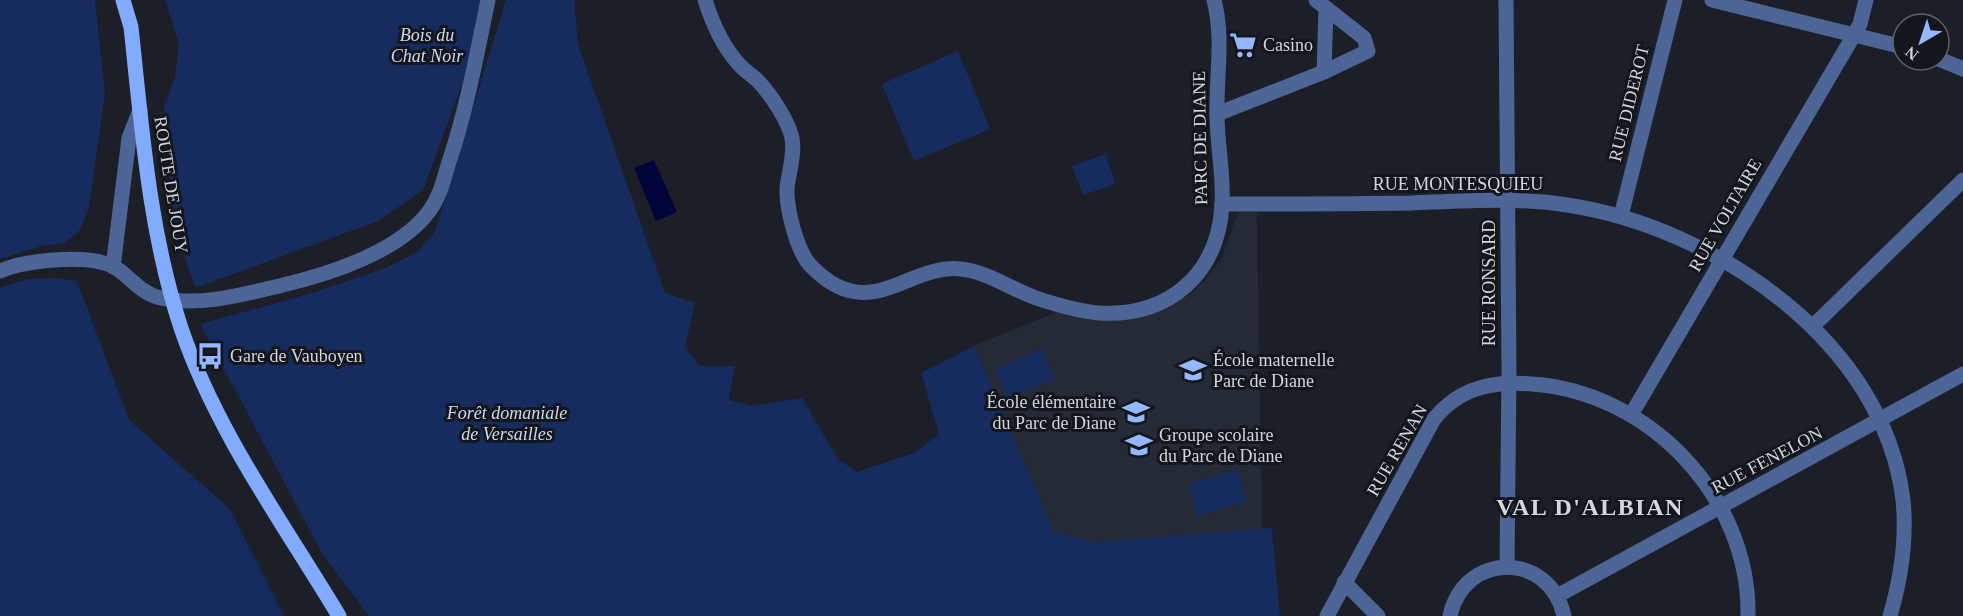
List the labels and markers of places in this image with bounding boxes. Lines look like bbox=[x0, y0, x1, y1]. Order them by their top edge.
supermarket icon: Casino bbox=[1228, 30, 1258, 60]
place label: Casino bbox=[1263, 35, 1313, 55]
bus stop icon: Gare de Vauboyen bbox=[195, 341, 225, 371]
place label: Gare de Vauboyen bbox=[230, 346, 363, 366]
place label: École maternelle Parc de Diane bbox=[1213, 349, 1334, 391]
school or university icon: École maternelle Parc de Diane bbox=[1178, 355, 1208, 385]
place label: École élémentaire du Parc de Diane bbox=[987, 391, 1116, 433]
school or university icon: École élémentaire du Parc de Diane bbox=[1121, 397, 1151, 427]
place label: Groupe scolaire du Parc de Diane bbox=[1159, 425, 1282, 466]
school or university icon: Groupe scolaire du Parc de Diane bbox=[1124, 430, 1154, 460]

